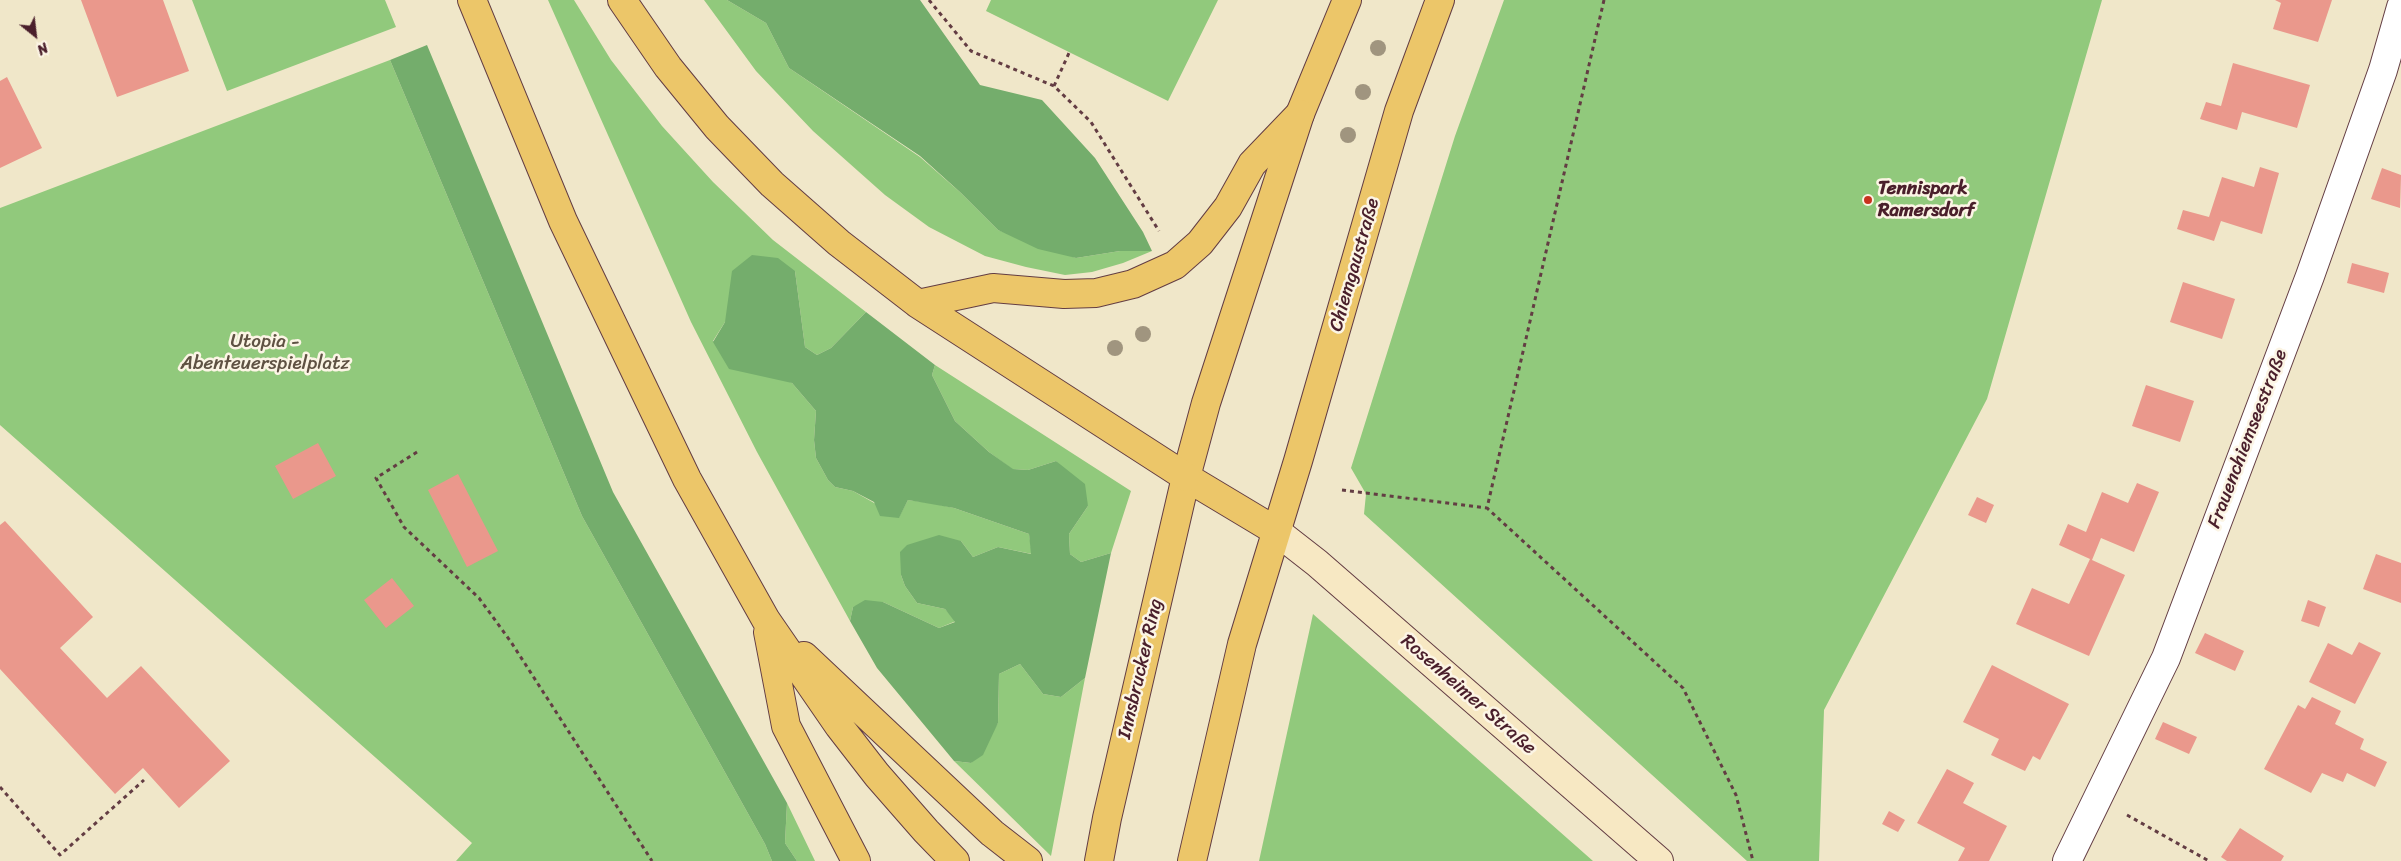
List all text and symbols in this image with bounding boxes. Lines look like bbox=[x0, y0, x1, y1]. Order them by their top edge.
north arrow bbox=[10, 10, 60, 60]
text: N bbox=[32, 35, 53, 62]
place label: Tennispark Ramersdorf bbox=[1878, 178, 1974, 222]
marker: Tennispark Ramersdorf bbox=[1862, 194, 1874, 206]
street label: Chiemgaustraße bbox=[1325, 196, 1385, 334]
park label: Utopia - Abenteuerspielplatz bbox=[181, 331, 349, 375]
street label: Frauenchiemseestraße bbox=[2203, 346, 2293, 532]
street label: Innsbrucker Ring bbox=[1114, 597, 1168, 741]
street label: Rosenheimer Straße bbox=[1396, 630, 1540, 760]

